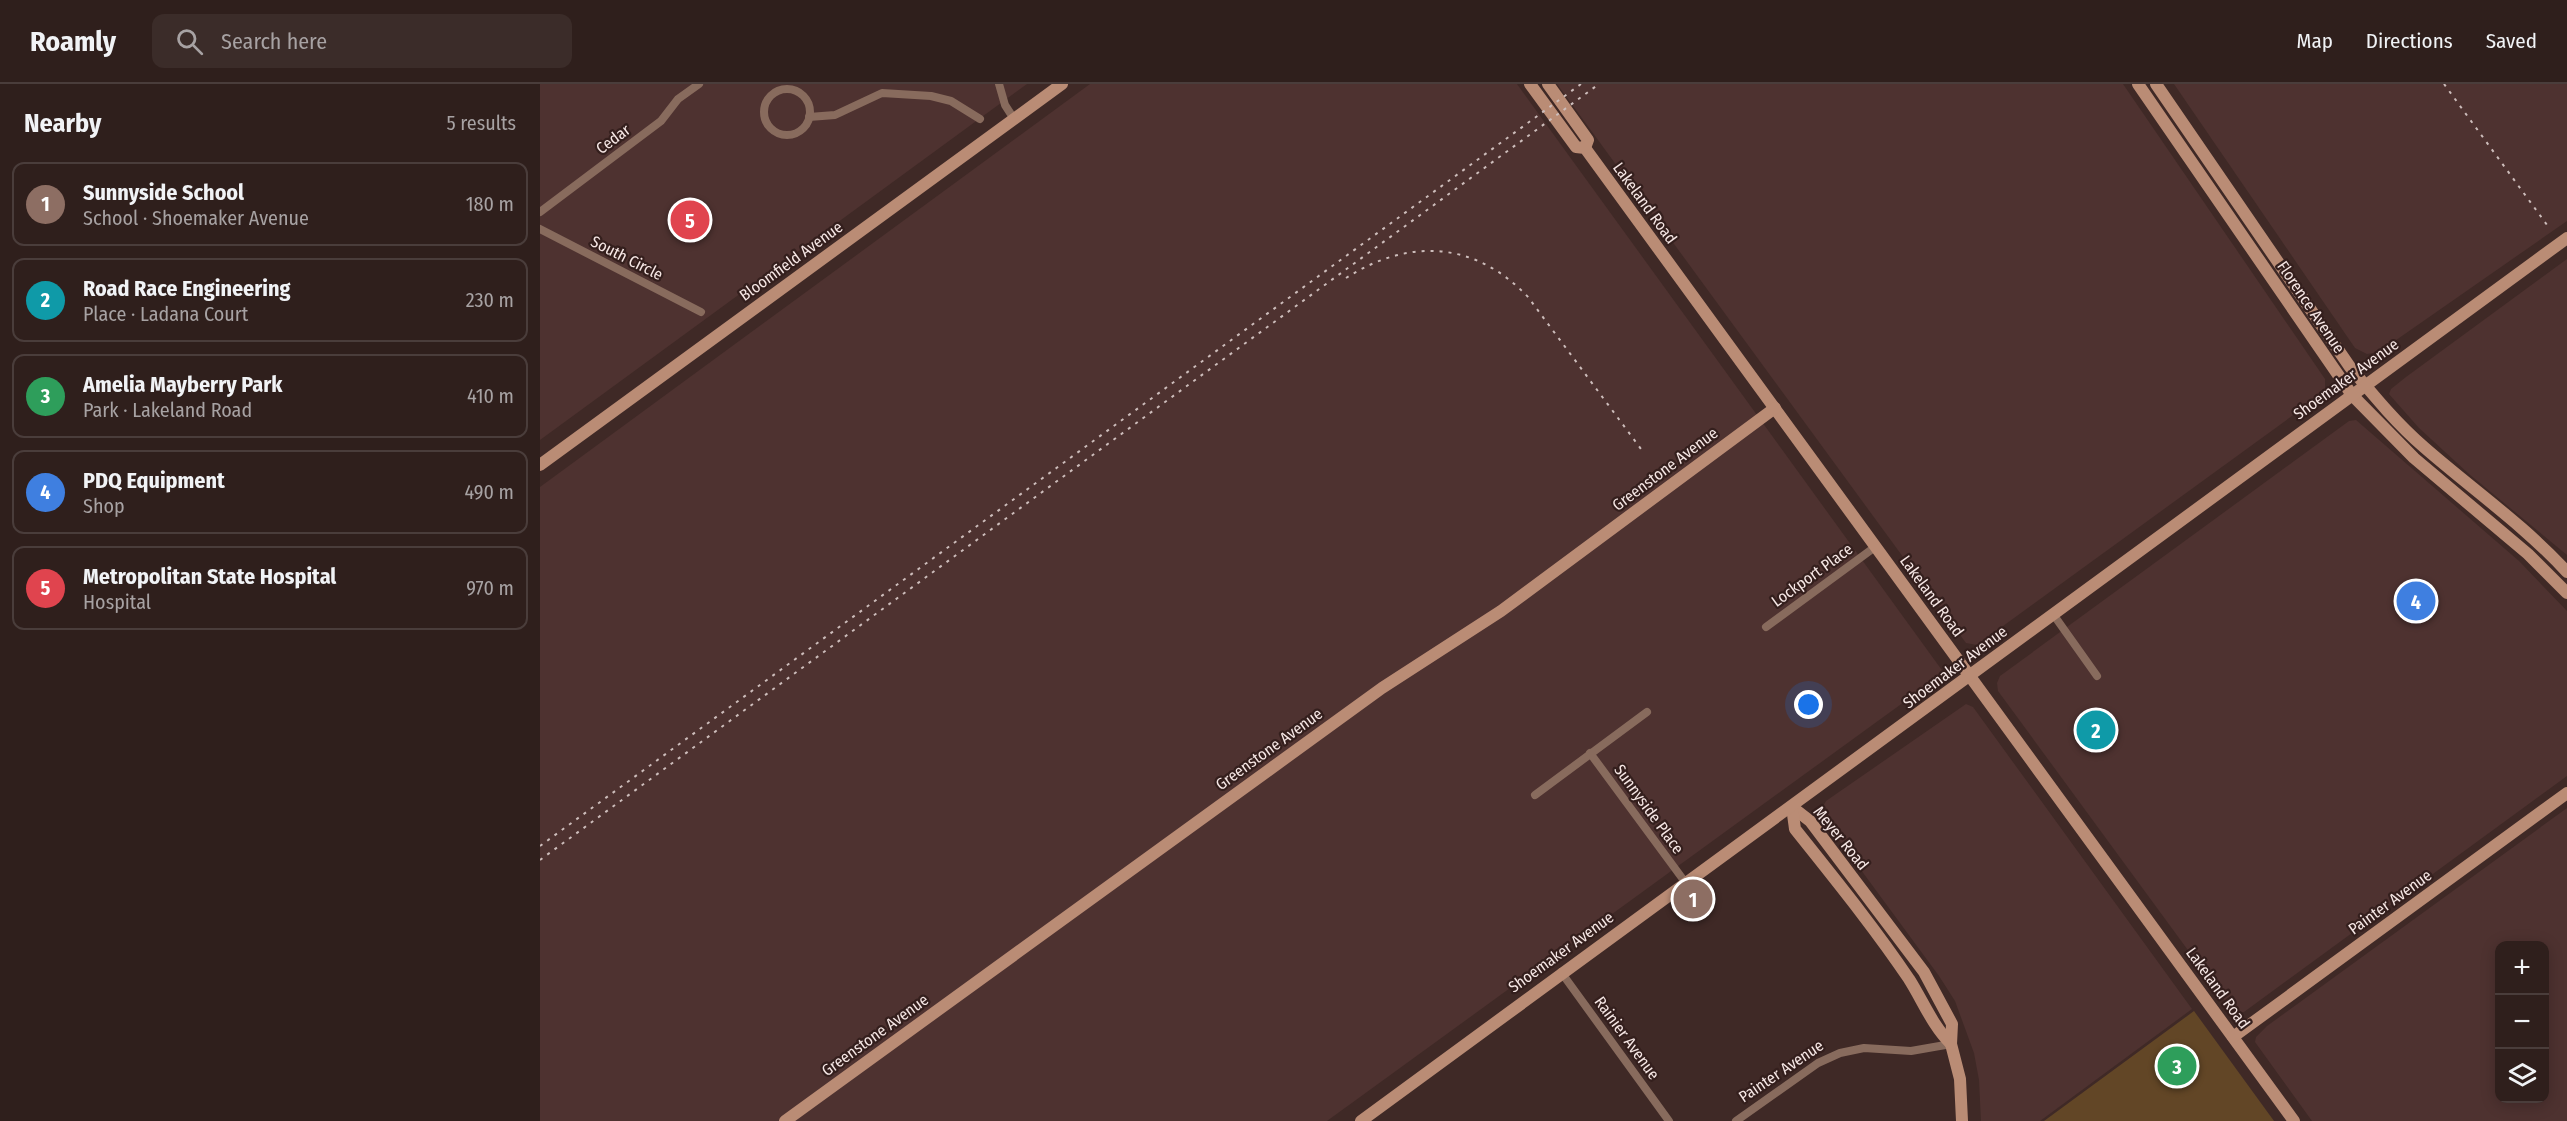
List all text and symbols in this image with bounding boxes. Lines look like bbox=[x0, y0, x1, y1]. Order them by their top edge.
search box bbox=[152, 14, 572, 68]
text: Roamly bbox=[30, 25, 116, 58]
icon: search bbox=[173, 25, 206, 58]
text: Search here bbox=[221, 28, 327, 55]
text: Map bbox=[2296, 28, 2333, 54]
text: Directions bbox=[2366, 28, 2453, 54]
text: Saved bbox=[2486, 28, 2537, 54]
text: Nearby bbox=[24, 108, 101, 139]
text: 5 results bbox=[446, 111, 516, 135]
street label: Cedar bbox=[592, 120, 634, 158]
street label: Lakeland Road bbox=[1609, 159, 1681, 247]
text: Sunnyside School bbox=[83, 179, 244, 206]
text: 1 bbox=[41, 192, 50, 216]
text: 180 m bbox=[466, 192, 514, 216]
pin: 5 bbox=[670, 198, 710, 242]
text: School · Shoemaker Avenue bbox=[83, 206, 309, 230]
street label: Bloomfield Avenue bbox=[736, 217, 846, 305]
street label: South Circle bbox=[588, 232, 666, 284]
street label: Florence Avenue bbox=[2273, 257, 2349, 357]
text: Road Race Engineering bbox=[83, 275, 290, 302]
text: 2 bbox=[41, 288, 50, 312]
text: 230 m bbox=[466, 288, 514, 312]
text: Place · Ladana Court bbox=[83, 302, 248, 326]
street label: Shoemaker Avenue bbox=[2290, 334, 2402, 424]
text: Amelia Mayberry Park bbox=[83, 371, 282, 398]
text: 3 bbox=[41, 384, 50, 408]
text: 410 m bbox=[467, 384, 514, 408]
text: Park · Lakeland Road bbox=[83, 398, 252, 422]
street label: Greenstone Avenue bbox=[1609, 423, 1721, 515]
text: PDQ Equipment bbox=[83, 467, 225, 494]
text: 4 bbox=[40, 480, 51, 504]
text: 490 m bbox=[464, 480, 514, 504]
text: Shop bbox=[83, 494, 125, 518]
street label: Lockport Place bbox=[1768, 539, 1856, 611]
street label: Lakeland Road bbox=[1896, 552, 1968, 640]
text: Metropolitan State Hospital bbox=[83, 563, 336, 590]
text: 5 bbox=[41, 576, 50, 600]
text: 970 m bbox=[466, 576, 514, 600]
pin: 4 bbox=[2396, 578, 2436, 624]
text: Hospital bbox=[83, 590, 151, 614]
street label: Shoemaker Avenue bbox=[1899, 622, 2011, 712]
your location bbox=[1794, 690, 1823, 719]
street label: Greenstone Avenue bbox=[1212, 704, 1326, 794]
pin: 2 bbox=[2076, 708, 2116, 752]
street label: Sunnyside Place bbox=[1610, 761, 1688, 857]
street label: Meyer Road bbox=[1809, 802, 1873, 874]
street label: Painter Avenue bbox=[2345, 865, 2435, 939]
pin: 1 bbox=[1674, 876, 1712, 922]
street label: Shoemaker Avenue bbox=[1505, 907, 1617, 997]
map controls bbox=[2495, 941, 2549, 1103]
button: + bbox=[2495, 941, 2549, 995]
street label: Lakeland Road bbox=[2182, 944, 2254, 1032]
street label: Greenstone Avenue bbox=[818, 990, 932, 1080]
street label: Rainier Avenue bbox=[1590, 993, 1664, 1083]
button: − bbox=[2495, 995, 2549, 1049]
street label: Painter Avenue bbox=[1735, 1036, 1827, 1106]
pin: 3 bbox=[2158, 1044, 2196, 1088]
button: layers bbox=[2495, 1049, 2549, 1103]

